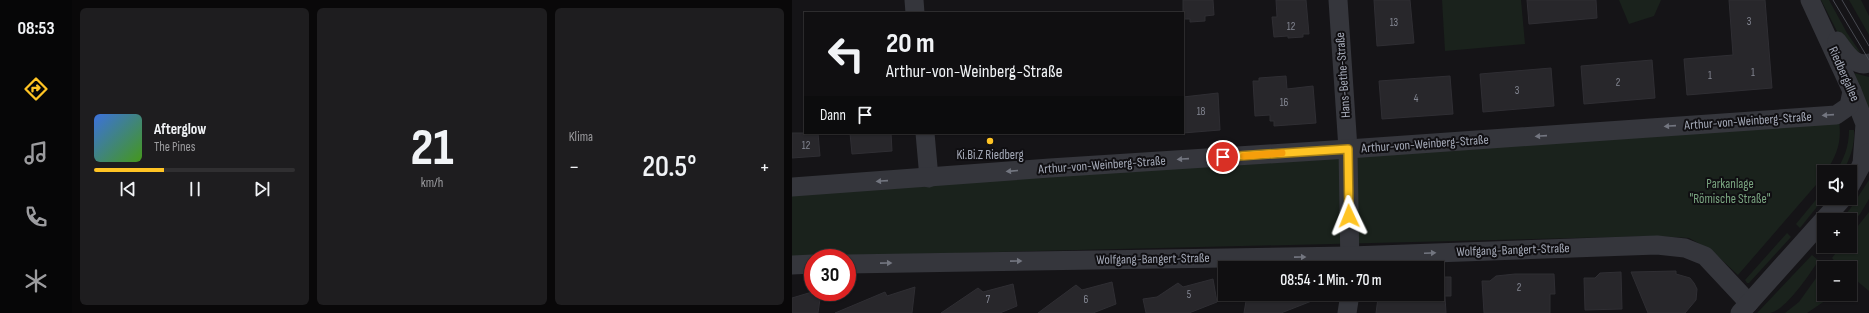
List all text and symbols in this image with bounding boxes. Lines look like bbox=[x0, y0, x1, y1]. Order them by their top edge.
house number: 3 bbox=[1747, 15, 1752, 28]
house number: 13 bbox=[1390, 16, 1399, 29]
text: 08:53 bbox=[17, 18, 55, 39]
house number: 12 bbox=[1287, 20, 1296, 33]
text: 20 m bbox=[886, 27, 935, 60]
icon: left bbox=[820, 28, 872, 80]
street label: Hans-Bethe-Straße bbox=[1332, 32, 1354, 118]
street label: Riedbergallee bbox=[1825, 44, 1863, 104]
text: Arthur-von-Weinberg-Straße bbox=[886, 61, 1063, 82]
house number: 1 bbox=[1751, 66, 1755, 79]
house number: 1 bbox=[1708, 69, 1712, 82]
icon: directions bbox=[22, 75, 50, 103]
house number: 2 bbox=[1616, 76, 1621, 89]
house number: 3 bbox=[1515, 84, 1520, 97]
house number: 4 bbox=[1414, 92, 1419, 105]
house number: 16 bbox=[1280, 96, 1289, 109]
icon: arrive bbox=[854, 104, 876, 126]
house number: 18 bbox=[1197, 105, 1206, 118]
text: Dann bbox=[820, 106, 846, 125]
street label: Arthur-von-Weinberg-Straße bbox=[1683, 109, 1812, 134]
one-way arrow bbox=[1822, 112, 1834, 119]
text: 21 bbox=[410, 117, 454, 180]
text: Afterglow bbox=[154, 120, 206, 139]
one-way arrow bbox=[1664, 123, 1676, 130]
text: Klima bbox=[569, 129, 593, 145]
street label: Arthur-von-Weinberg-Straße bbox=[1360, 132, 1489, 157]
one-way arrow bbox=[1535, 132, 1547, 139]
marker: Ki.Bi.Z Riedberg bbox=[985, 136, 995, 146]
icon: music bbox=[22, 139, 50, 167]
text: The Pines bbox=[154, 139, 195, 155]
house number: 12 bbox=[802, 139, 811, 152]
pin bbox=[1206, 140, 1240, 174]
icon: arrive bbox=[1212, 146, 1234, 168]
place label: Ki.Bi.Z Riedberg bbox=[956, 147, 1024, 163]
text: 20.5° bbox=[642, 149, 696, 185]
street label: Arthur-von-Weinberg-Straße bbox=[1037, 153, 1166, 178]
text: − bbox=[569, 154, 579, 181]
text: + bbox=[759, 154, 770, 181]
one-way arrow bbox=[1177, 156, 1189, 163]
map controls bbox=[1817, 165, 1857, 301]
button: sound bbox=[1817, 165, 1857, 205]
one-way arrow bbox=[1006, 168, 1018, 174]
text: km/h bbox=[421, 175, 443, 191]
park label: Parkanlage "Römische Straße" bbox=[1689, 176, 1771, 207]
icon: previous bbox=[117, 178, 139, 200]
icon: pause bbox=[184, 178, 206, 200]
icon: next bbox=[251, 178, 273, 200]
one-way arrow bbox=[876, 178, 888, 185]
position arrow bbox=[1328, 195, 1370, 237]
icon: phone bbox=[22, 203, 50, 231]
button: + bbox=[1817, 213, 1857, 253]
street label: Wolfgang-Bangert-Straße bbox=[1456, 240, 1570, 260]
speed limit sign: 30 bbox=[804, 249, 856, 301]
street label: Wolfgang-Bangert-Straße bbox=[1096, 250, 1210, 268]
one-way arrow bbox=[1424, 250, 1436, 257]
one-way arrow bbox=[1294, 254, 1307, 260]
one-way arrow bbox=[1010, 257, 1022, 264]
one-way arrow bbox=[880, 259, 892, 266]
button: − bbox=[1817, 261, 1857, 301]
icon: climate bbox=[22, 267, 50, 295]
text: 08:54 · 1 Min. · 70 m bbox=[1280, 271, 1382, 290]
house number: 2 bbox=[1517, 281, 1522, 294]
house number: 5 bbox=[1187, 288, 1191, 301]
house number: 7 bbox=[986, 293, 991, 306]
house number: 6 bbox=[1084, 293, 1089, 306]

